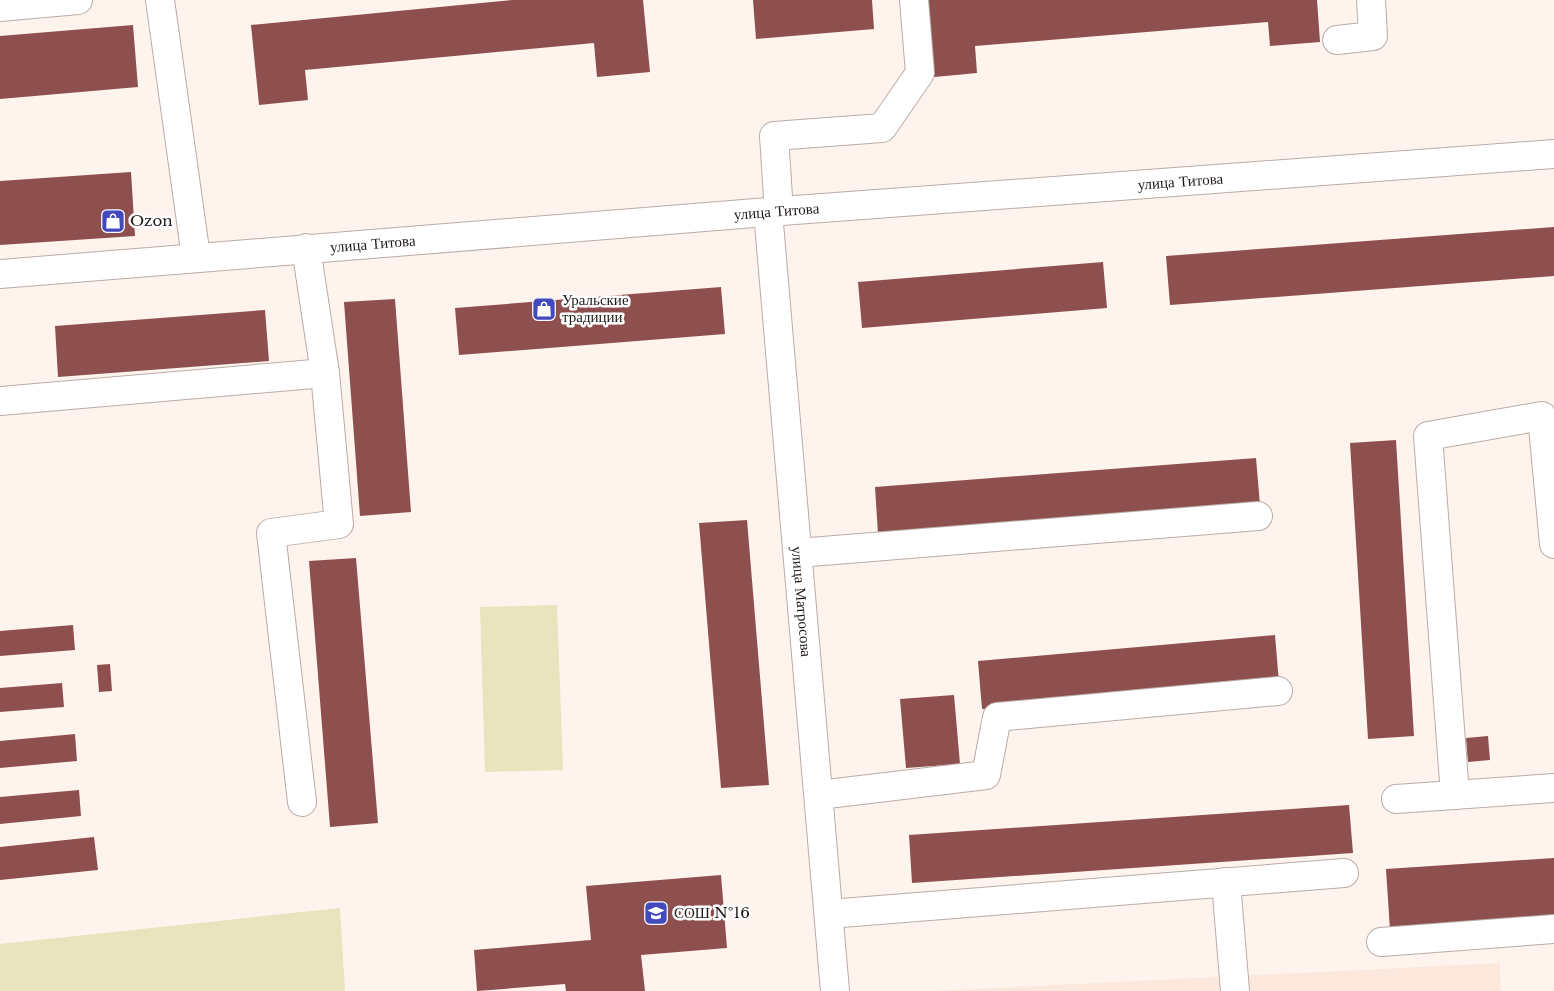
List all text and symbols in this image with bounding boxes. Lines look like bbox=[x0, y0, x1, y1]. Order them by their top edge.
street label: улица Титова bbox=[1137, 168, 1224, 194]
street label: улица Титова bbox=[733, 198, 820, 224]
shop icon: Ozon bbox=[100, 208, 126, 234]
place label: Ozon bbox=[130, 211, 173, 230]
street label: улица Титова bbox=[329, 230, 417, 256]
place label: Уральские традиции bbox=[562, 290, 629, 326]
shop icon: Уральские традиции bbox=[531, 296, 557, 322]
street label: улица Матросова bbox=[788, 545, 816, 658]
school or university icon: СОШ №16 bbox=[643, 900, 669, 926]
place label: СОШ №16 bbox=[674, 903, 750, 922]

